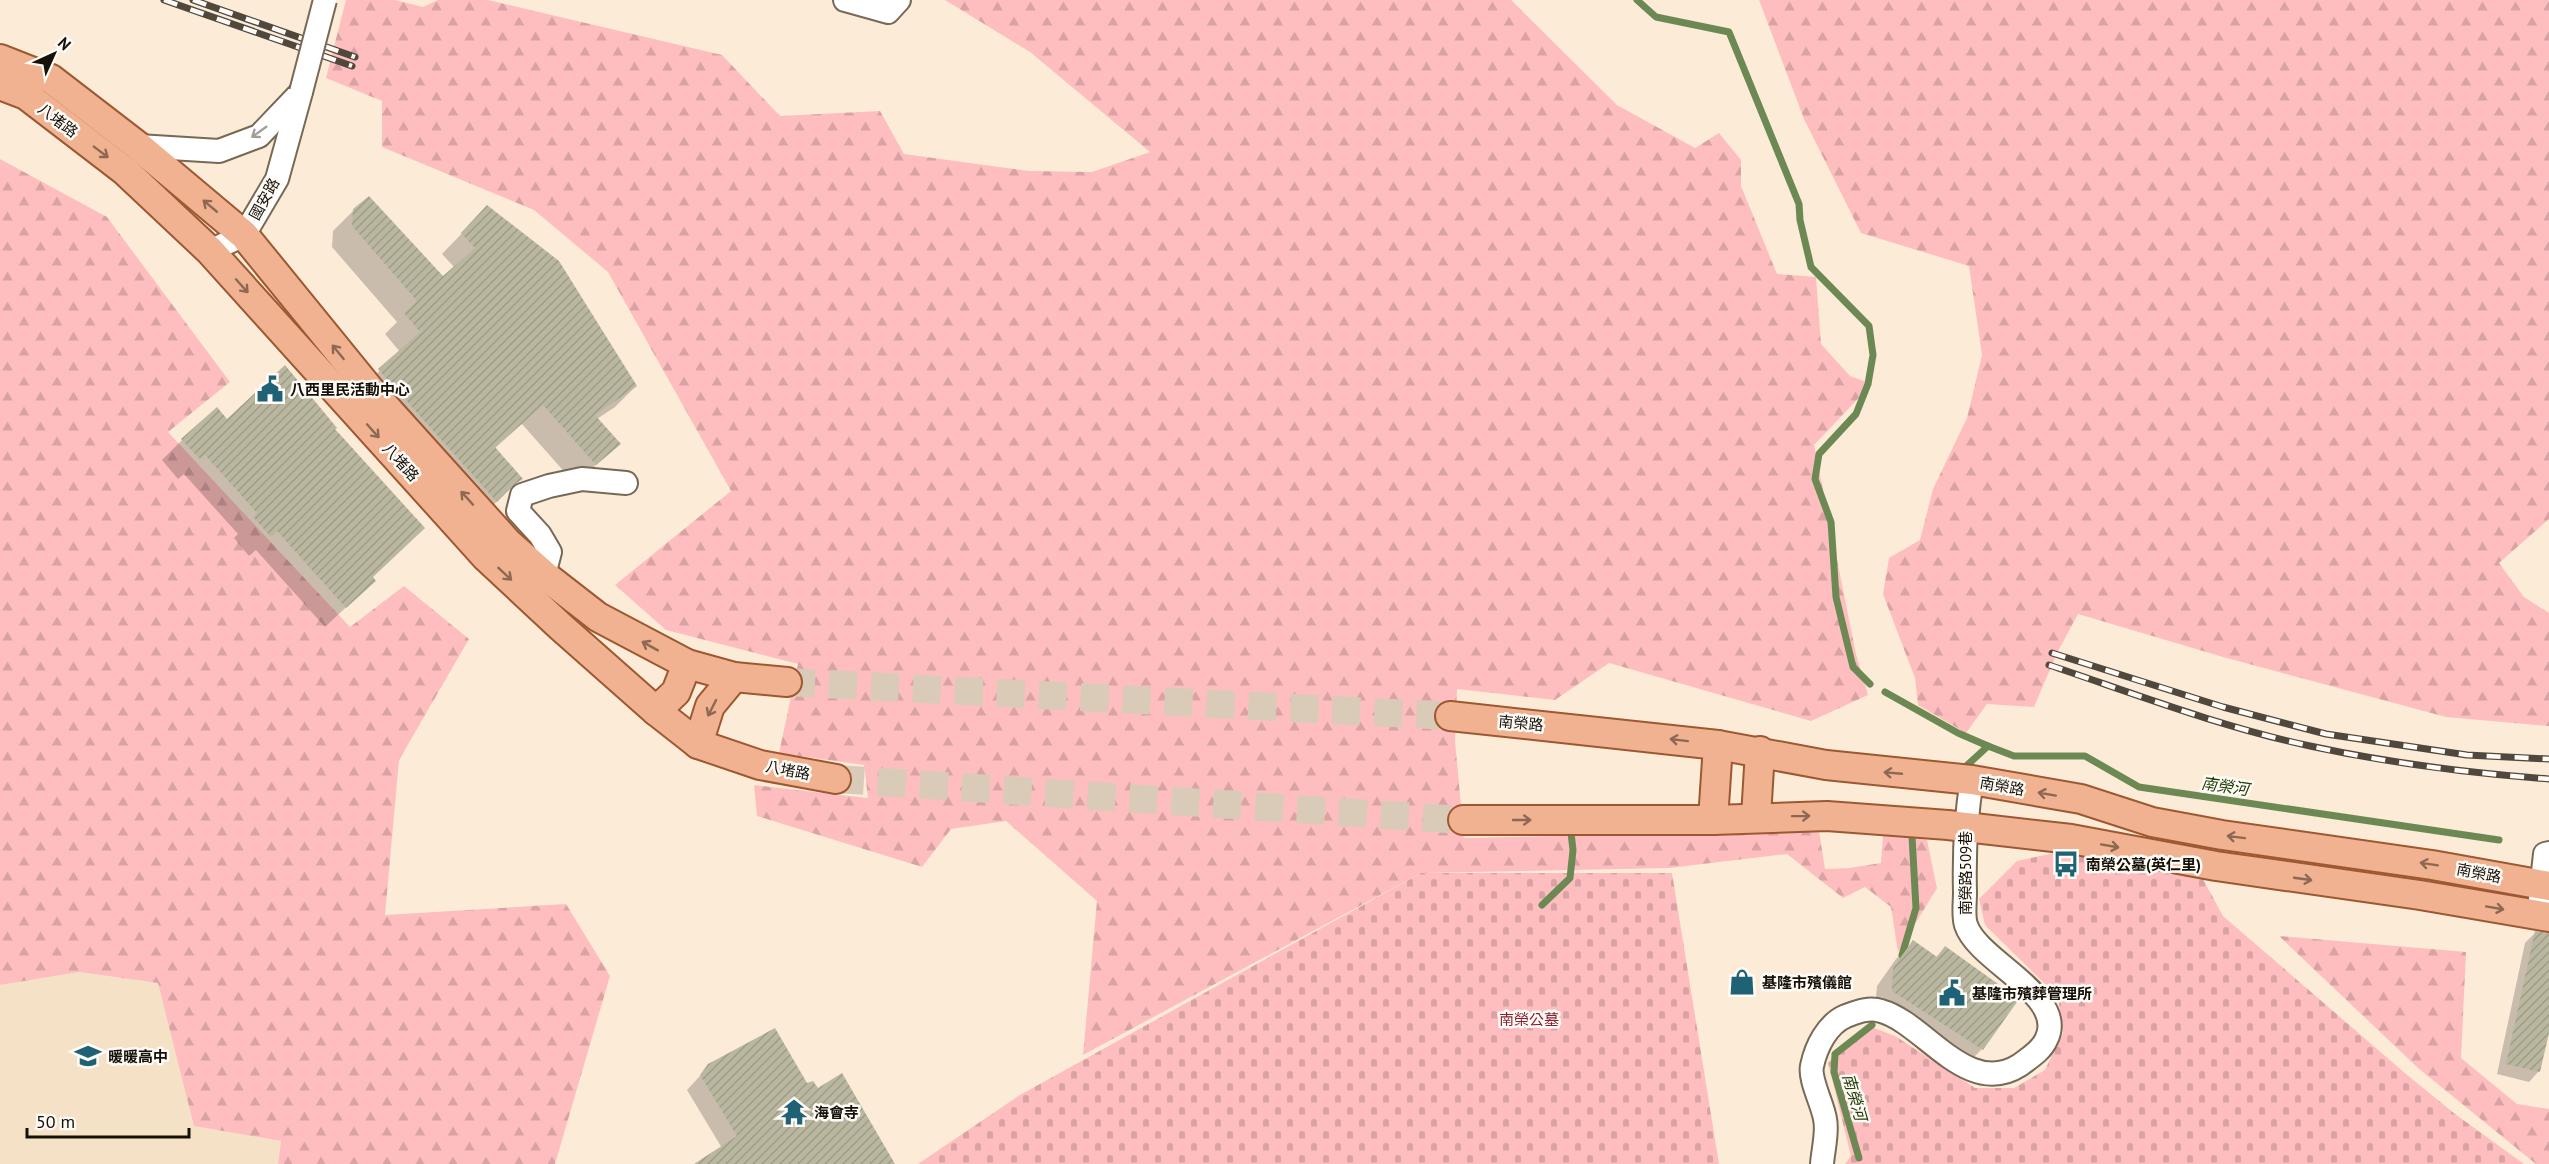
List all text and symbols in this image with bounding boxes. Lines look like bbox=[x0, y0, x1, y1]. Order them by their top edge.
north arrow bbox=[24, 24, 84, 84]
text: N bbox=[54, 33, 75, 54]
street label: 八堵路 bbox=[34, 99, 82, 141]
one-way arrow bbox=[252, 126, 268, 138]
one-way arrow bbox=[92, 146, 108, 158]
street label: 國安路 bbox=[245, 175, 283, 223]
one-way arrow bbox=[202, 200, 218, 213]
one-way arrow bbox=[235, 278, 249, 293]
one-way arrow bbox=[331, 345, 345, 360]
public building icon: 八西里民活動中心 bbox=[255, 374, 285, 404]
place label: 八西里民活動中心 bbox=[290, 380, 410, 399]
one-way arrow bbox=[366, 423, 379, 439]
street label: 八堵路 bbox=[379, 439, 423, 485]
one-way arrow bbox=[460, 491, 474, 506]
one-way arrow bbox=[497, 567, 512, 581]
one-way arrow bbox=[642, 640, 660, 651]
one-way arrow bbox=[705, 699, 717, 717]
street label: 南榮路 bbox=[1498, 712, 1544, 734]
one-way arrow bbox=[1670, 734, 1690, 745]
street label: 八堵路 bbox=[764, 756, 812, 784]
one-way arrow bbox=[1883, 767, 1903, 778]
street label: 南榮路 bbox=[1978, 773, 2026, 799]
water label: 南榮河 bbox=[2200, 773, 2253, 800]
one-way arrow bbox=[2037, 788, 2057, 799]
one-way arrow bbox=[1790, 810, 1810, 822]
one-way arrow bbox=[1511, 814, 1531, 826]
street label: 南榮路509巷 bbox=[1956, 831, 1975, 915]
one-way arrow bbox=[2227, 831, 2247, 842]
one-way arrow bbox=[2100, 841, 2120, 852]
bus stop icon: 南榮公墓(英仁里) bbox=[2051, 849, 2081, 879]
place label: 南榮公墓(英仁里) bbox=[2086, 855, 2201, 874]
one-way arrow bbox=[2420, 859, 2440, 870]
street label: 南榮路 bbox=[2455, 859, 2503, 887]
one-way arrow bbox=[2292, 873, 2312, 884]
one-way arrow bbox=[2485, 903, 2505, 914]
shop icon: 基隆市殯儀館 bbox=[1727, 967, 1757, 997]
place label: 基隆市殯儀館 bbox=[1762, 973, 1852, 992]
public building icon: 基隆市殯葬管理所 bbox=[1937, 978, 1967, 1008]
place label: 基隆市殯葬管理所 bbox=[1972, 984, 2092, 1003]
park label: 南榮公墓 bbox=[1499, 1010, 1559, 1029]
school or university icon: 暖暖高中 bbox=[73, 1041, 103, 1071]
place label: 暖暖高中 bbox=[108, 1047, 168, 1066]
water label: 南榮河 bbox=[1839, 1071, 1872, 1126]
temple icon: 海會寺 bbox=[779, 1097, 809, 1127]
scale bar bbox=[27, 1101, 189, 1139]
place label: 海會寺 bbox=[814, 1103, 859, 1122]
text: 50 m bbox=[36, 1110, 75, 1133]

